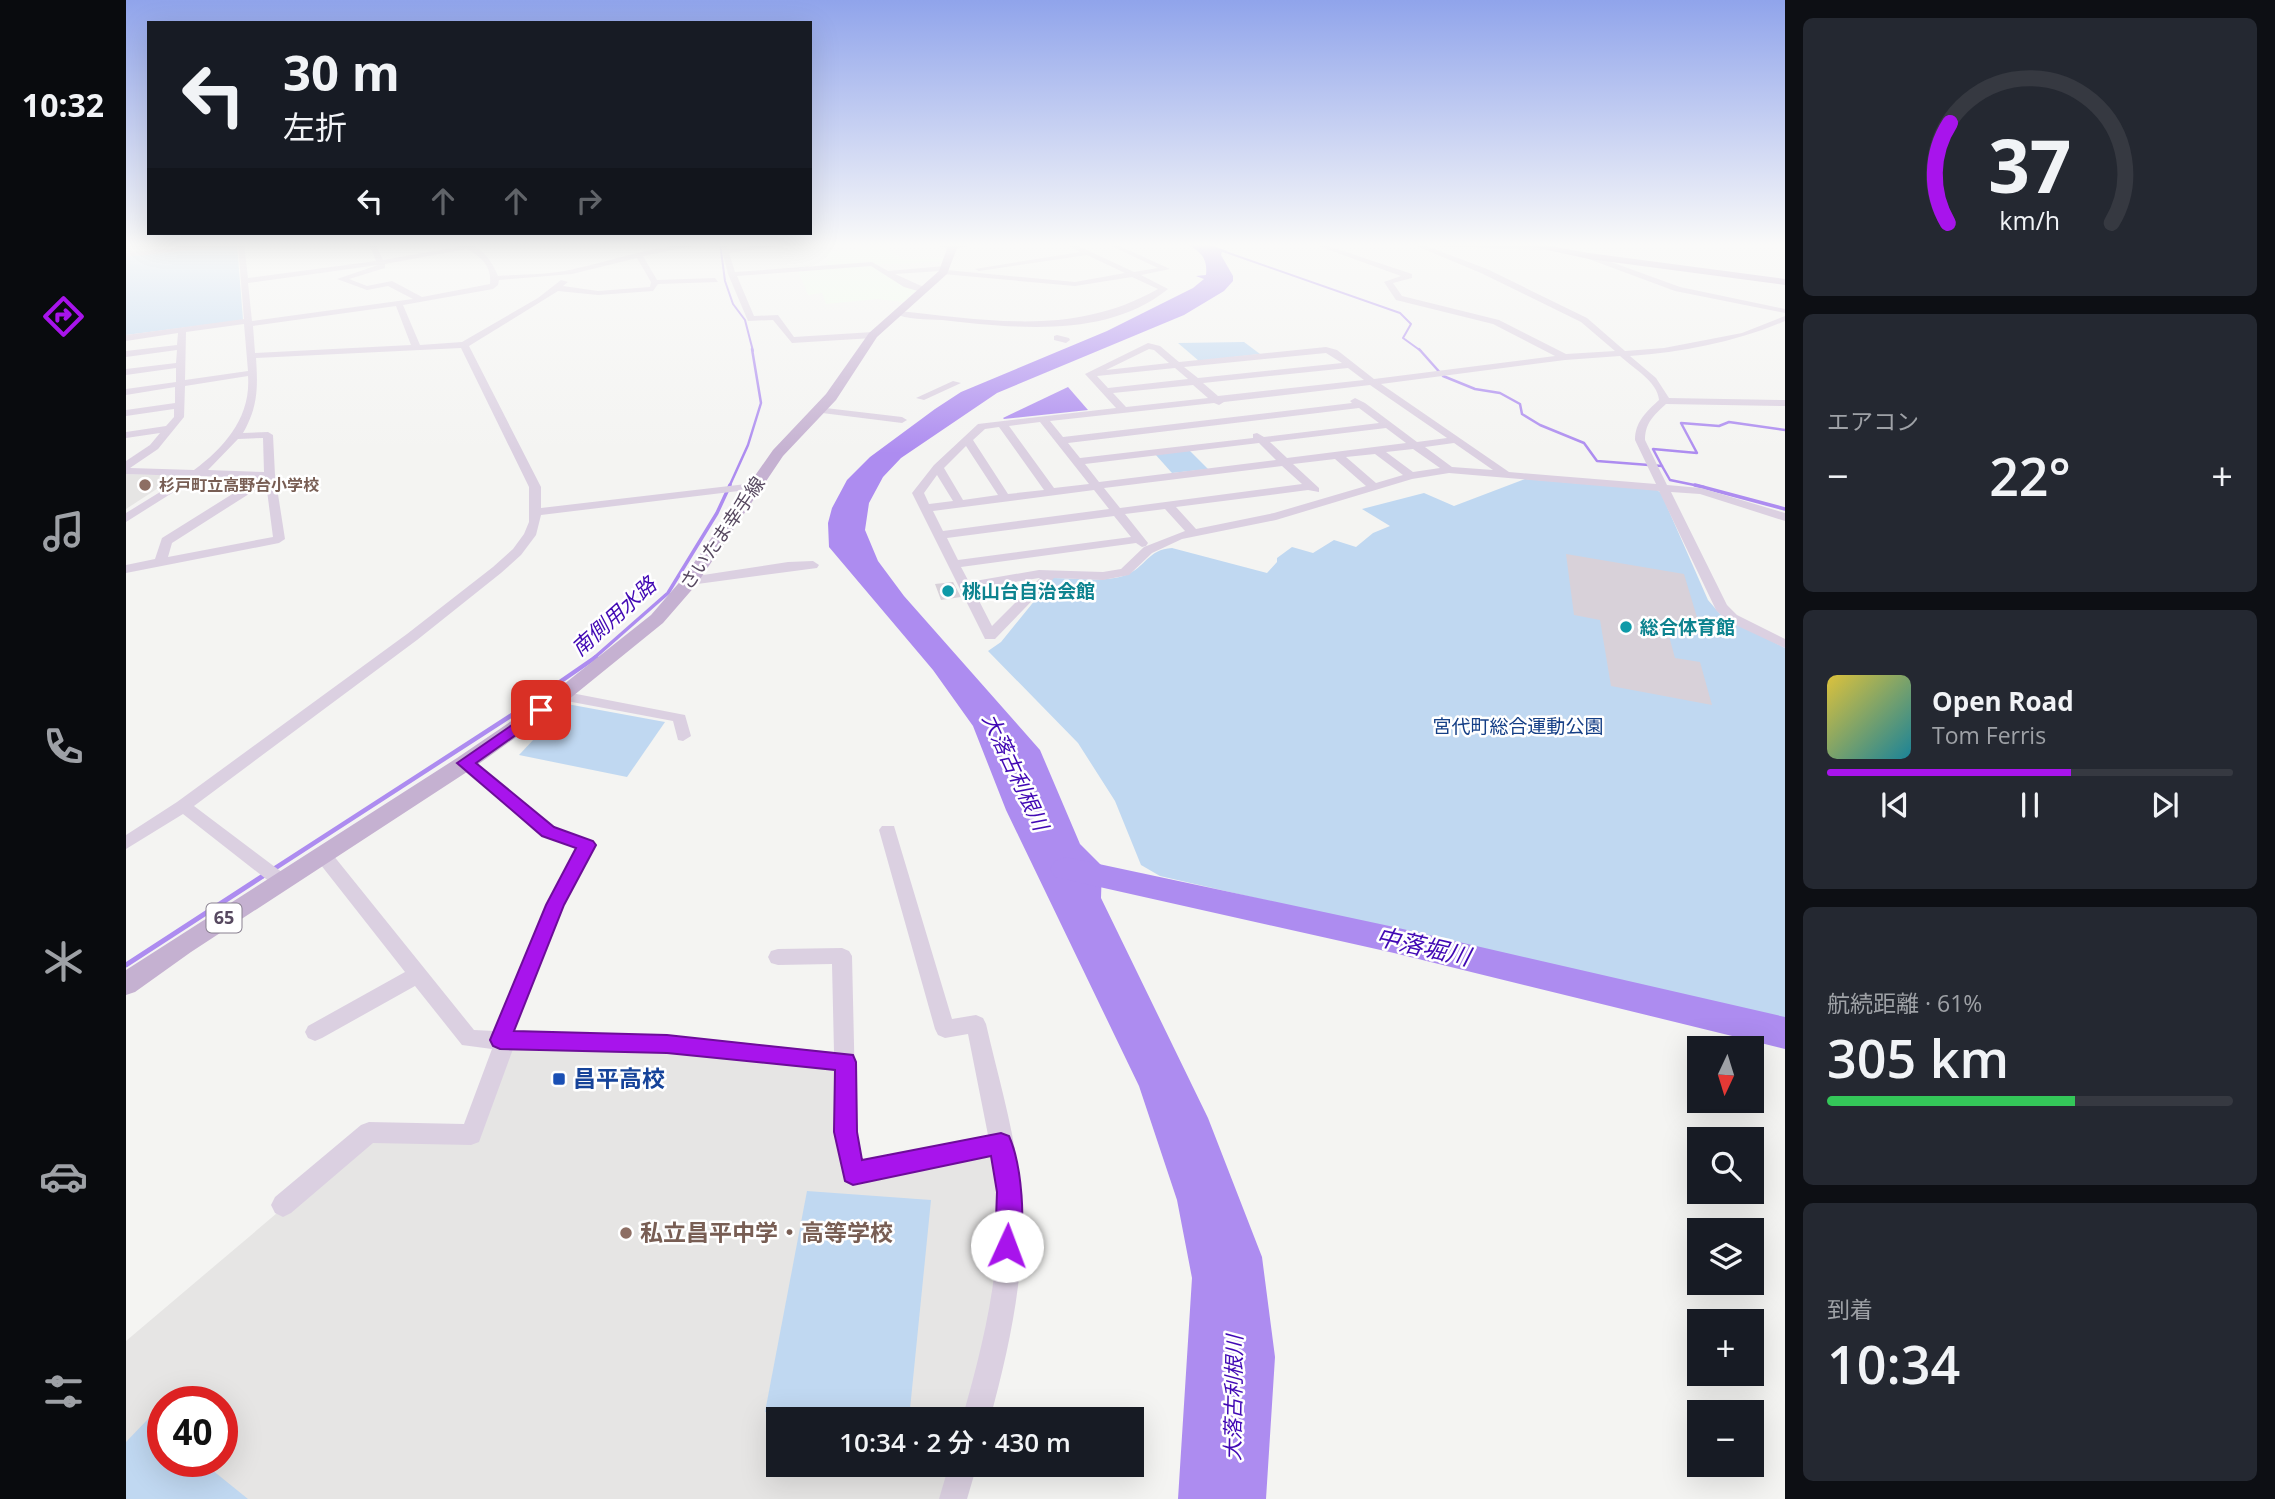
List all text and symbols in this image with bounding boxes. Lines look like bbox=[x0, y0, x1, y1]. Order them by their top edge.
text: 30 m bbox=[283, 39, 400, 105]
icon: left bbox=[168, 49, 259, 140]
text: 10:32 bbox=[22, 83, 104, 126]
text: 左折 bbox=[283, 105, 347, 148]
text: 37 bbox=[1988, 115, 2072, 214]
icon: left bbox=[351, 182, 389, 220]
icon: ahead bbox=[424, 182, 462, 220]
icon: ahead bbox=[497, 182, 535, 220]
icon: right bbox=[570, 182, 608, 220]
text: km/h bbox=[2000, 203, 2060, 237]
icon: directions bbox=[39, 292, 88, 341]
text: エアコン bbox=[1827, 405, 1919, 437]
text: 22° bbox=[1989, 440, 2071, 511]
text: − bbox=[1827, 449, 1849, 501]
text: + bbox=[2211, 449, 2233, 501]
street label: さいたま幸手線 bbox=[673, 471, 771, 595]
place label: 杉戸町立高野台小学校 bbox=[159, 474, 319, 496]
marker: 杉戸町立高野台小学校 bbox=[137, 477, 153, 493]
icon: music bbox=[39, 507, 88, 556]
water label: 南側用水路 bbox=[565, 569, 663, 662]
place label: 桃山台自治会館 bbox=[962, 578, 1095, 604]
marker: 桃山台自治会館 bbox=[940, 583, 956, 599]
place label: 総合体育館 bbox=[1640, 614, 1735, 640]
marker: 総合体育館 bbox=[1618, 619, 1634, 635]
pin bbox=[511, 680, 571, 740]
text: Open Road bbox=[1932, 683, 2074, 719]
icon: arrive bbox=[522, 691, 560, 729]
water label: 大落古利根川 bbox=[977, 709, 1056, 836]
park label: 宮代町総合運動公園 bbox=[1432, 713, 1604, 739]
text: Tom Ferris bbox=[1932, 719, 2046, 751]
icon: phone bbox=[39, 722, 88, 771]
icon: previous bbox=[1876, 786, 1914, 824]
icon: pause bbox=[2011, 786, 2049, 824]
icon: next bbox=[2146, 786, 2184, 824]
road number: 65 bbox=[206, 903, 242, 932]
water label: 中落堀川 bbox=[1373, 919, 1477, 973]
icon: climate bbox=[39, 937, 88, 986]
text: 航続距離 · 61% bbox=[1827, 987, 1982, 1019]
text: 305 km bbox=[1827, 1022, 2009, 1093]
north arrow bbox=[1687, 1036, 1764, 1113]
map controls bbox=[1687, 1036, 1764, 1477]
place label: 昌平高校 bbox=[573, 1062, 665, 1094]
marker: 昌平高校 bbox=[551, 1071, 567, 1087]
button: search bbox=[1687, 1127, 1764, 1204]
icon: car bbox=[39, 1152, 88, 1201]
position arrow bbox=[970, 1209, 1044, 1283]
place label: 私立昌平中学・高等学校 bbox=[640, 1216, 893, 1248]
button: layers bbox=[1687, 1218, 1764, 1295]
marker: 私立昌平中学・高等学校 bbox=[618, 1225, 634, 1241]
text: 到着 bbox=[1827, 1293, 1873, 1325]
button: + bbox=[1687, 1309, 1764, 1386]
text: 10:34 bbox=[1827, 1328, 1960, 1399]
water label: 大落古利根川 bbox=[1218, 1333, 1248, 1461]
icon: filters bbox=[39, 1367, 88, 1416]
speed limit sign: 40 bbox=[147, 1386, 238, 1477]
button: − bbox=[1687, 1400, 1764, 1477]
text: 10:34 · 2 分 · 430 m bbox=[839, 1424, 1071, 1460]

